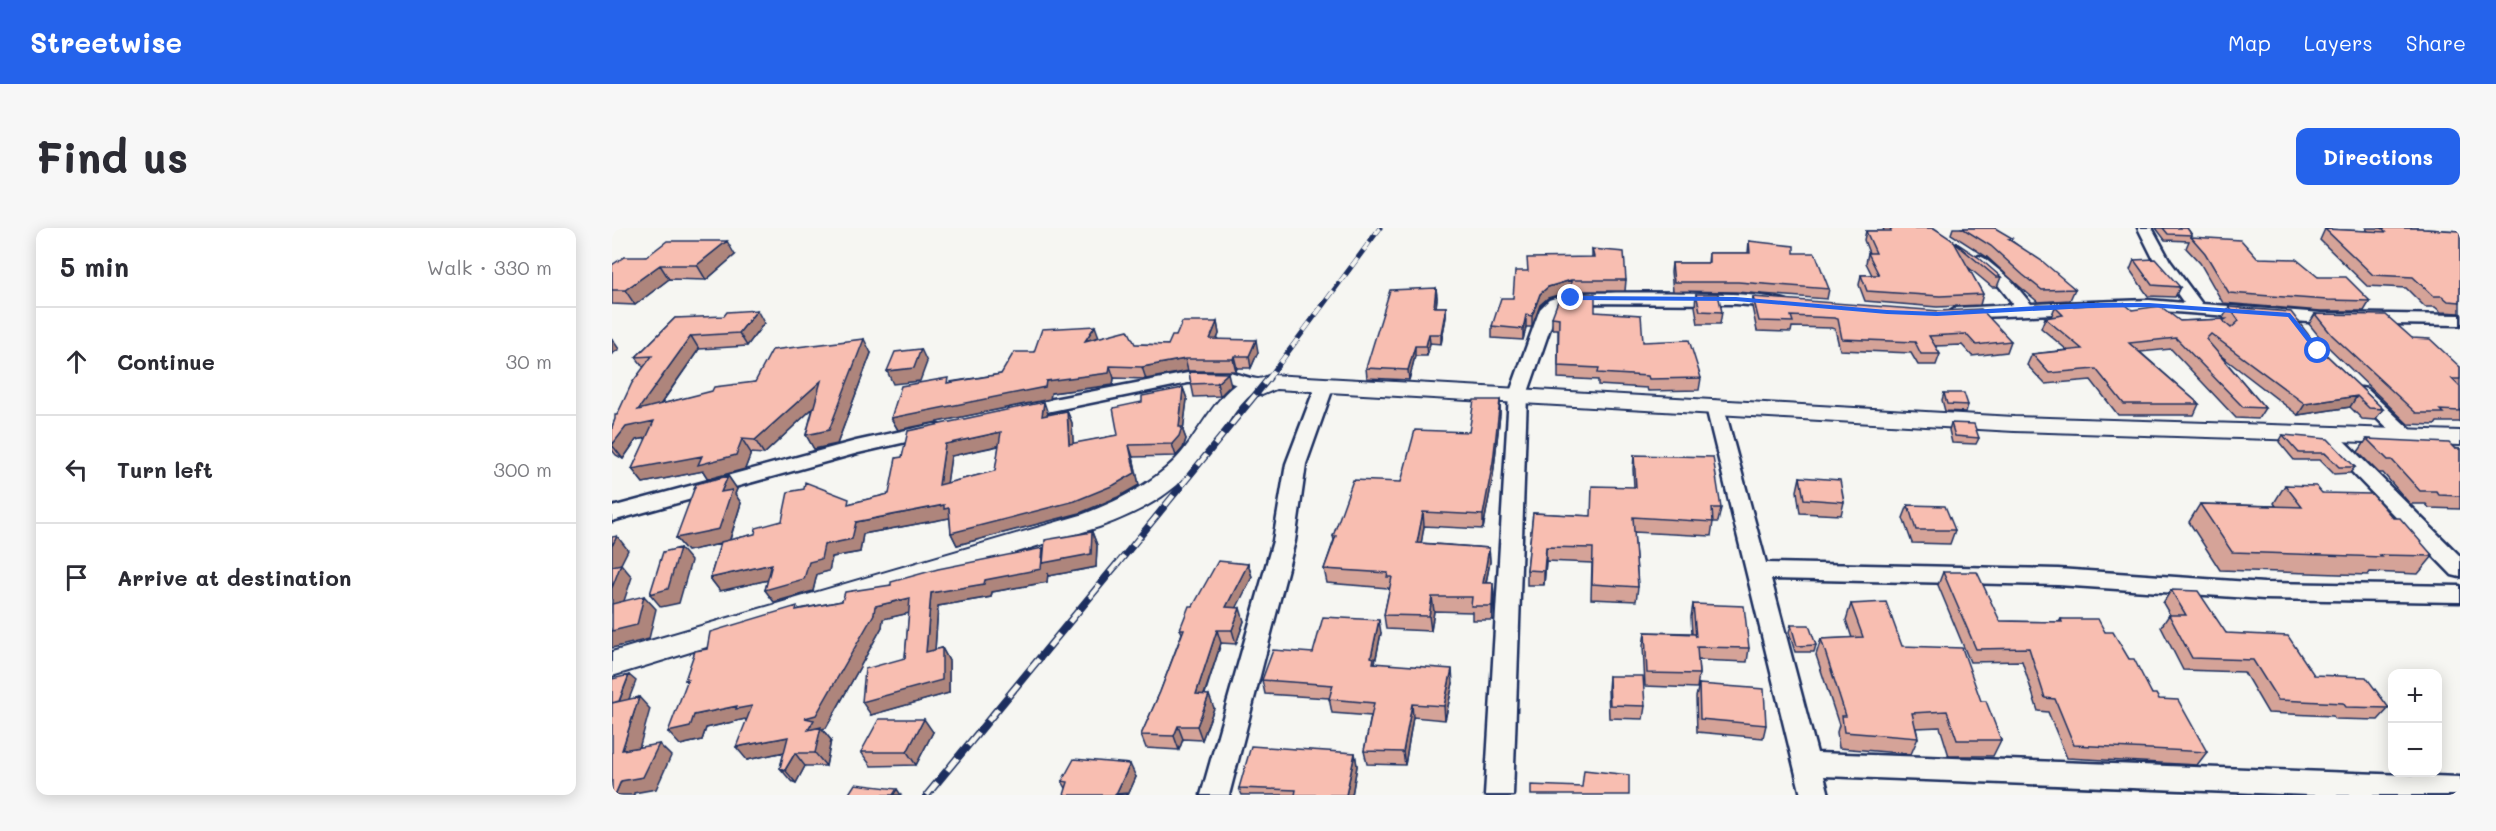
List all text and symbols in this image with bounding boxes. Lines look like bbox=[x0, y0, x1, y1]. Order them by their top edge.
text: Streetwise bbox=[30, 24, 182, 60]
text: Map bbox=[2228, 29, 2271, 56]
text: Layers bbox=[2304, 29, 2373, 56]
text: Share bbox=[2406, 29, 2466, 56]
button: Directions bbox=[2296, 128, 2460, 185]
text: Find us bbox=[36, 129, 188, 184]
text: 5 min bbox=[60, 250, 129, 284]
text: Walk · 330 m bbox=[427, 254, 552, 280]
route end bbox=[1557, 284, 1583, 310]
route start bbox=[2304, 337, 2330, 363]
icon: ahead bbox=[60, 345, 93, 378]
text: Continue bbox=[117, 347, 215, 376]
text: 30 m bbox=[506, 348, 552, 374]
icon: left bbox=[60, 453, 93, 486]
text: Turn left bbox=[117, 455, 213, 484]
text: 300 m bbox=[493, 456, 552, 482]
icon: arrive bbox=[60, 561, 93, 594]
text: Arrive at destination bbox=[117, 563, 352, 592]
map controls bbox=[2388, 669, 2442, 777]
button: + bbox=[2388, 669, 2442, 723]
button: − bbox=[2388, 723, 2442, 777]

